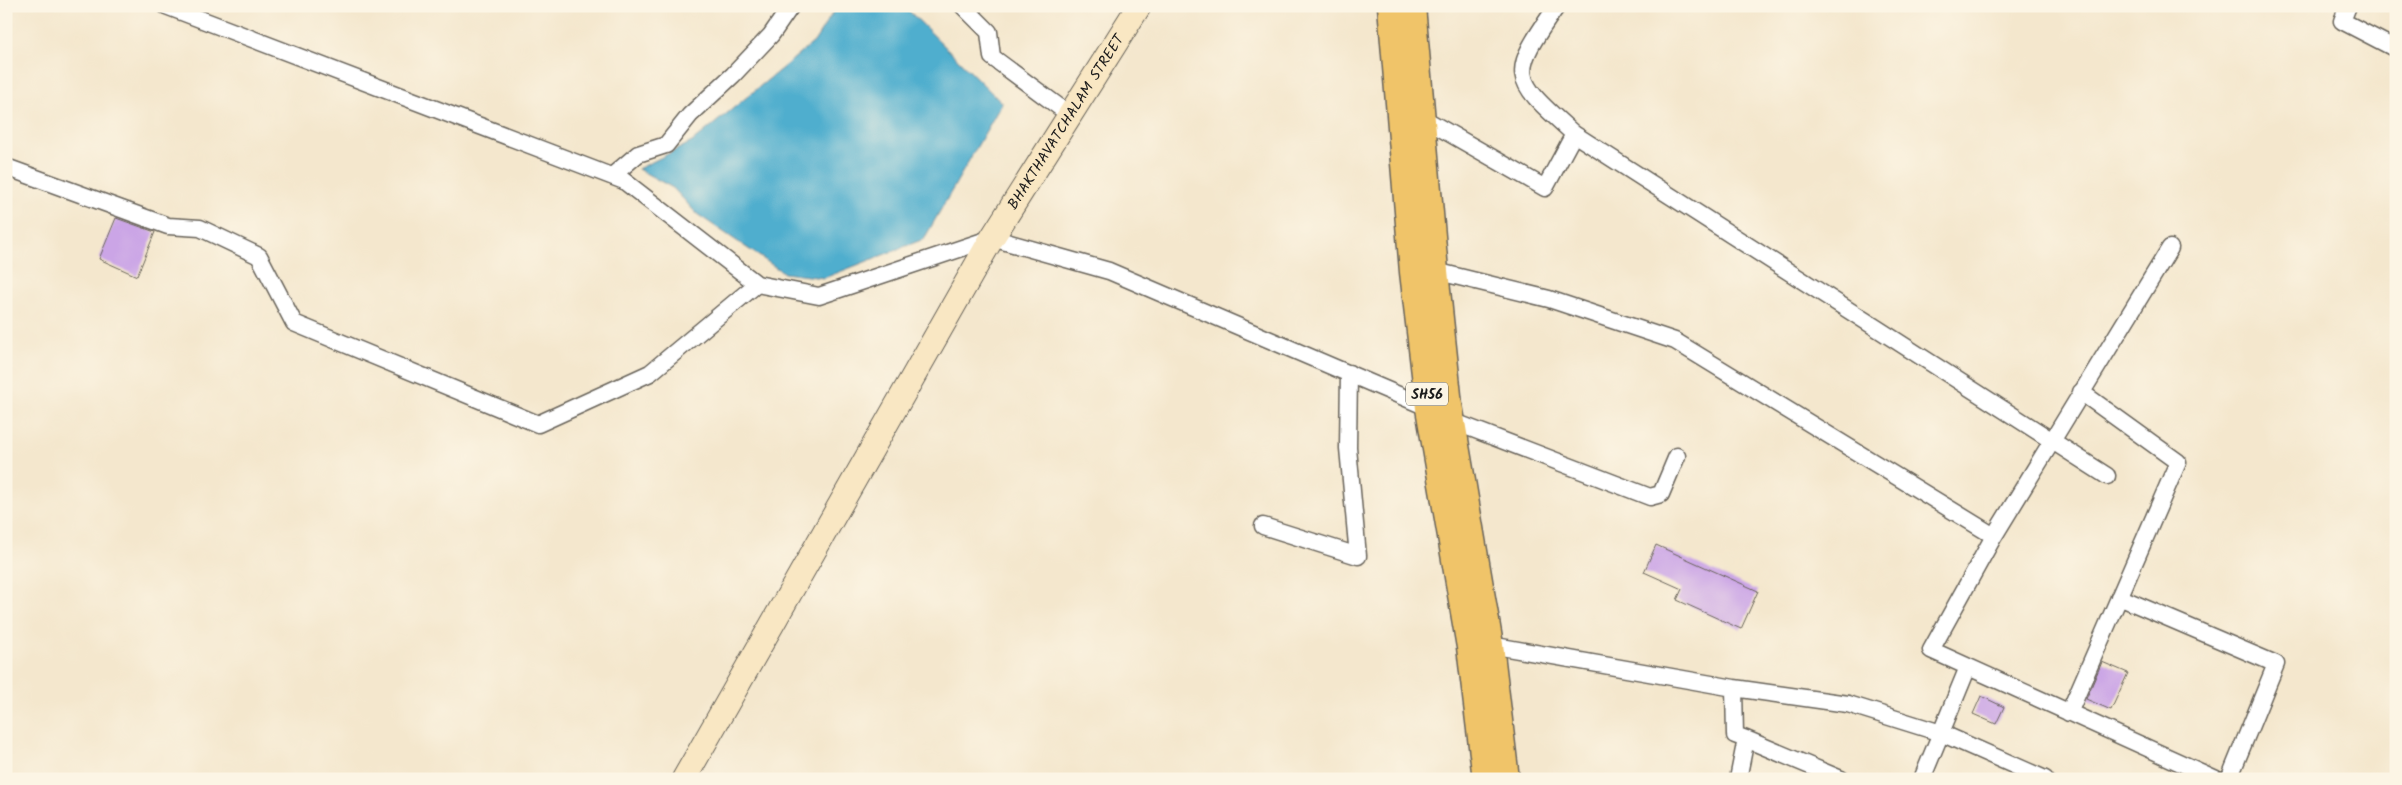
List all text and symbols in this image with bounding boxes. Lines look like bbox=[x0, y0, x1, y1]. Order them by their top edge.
street label: BHAKTHAVATCHALAM STREET bbox=[1002, 28, 1132, 215]
road number: SH56 bbox=[1406, 382, 1448, 406]

